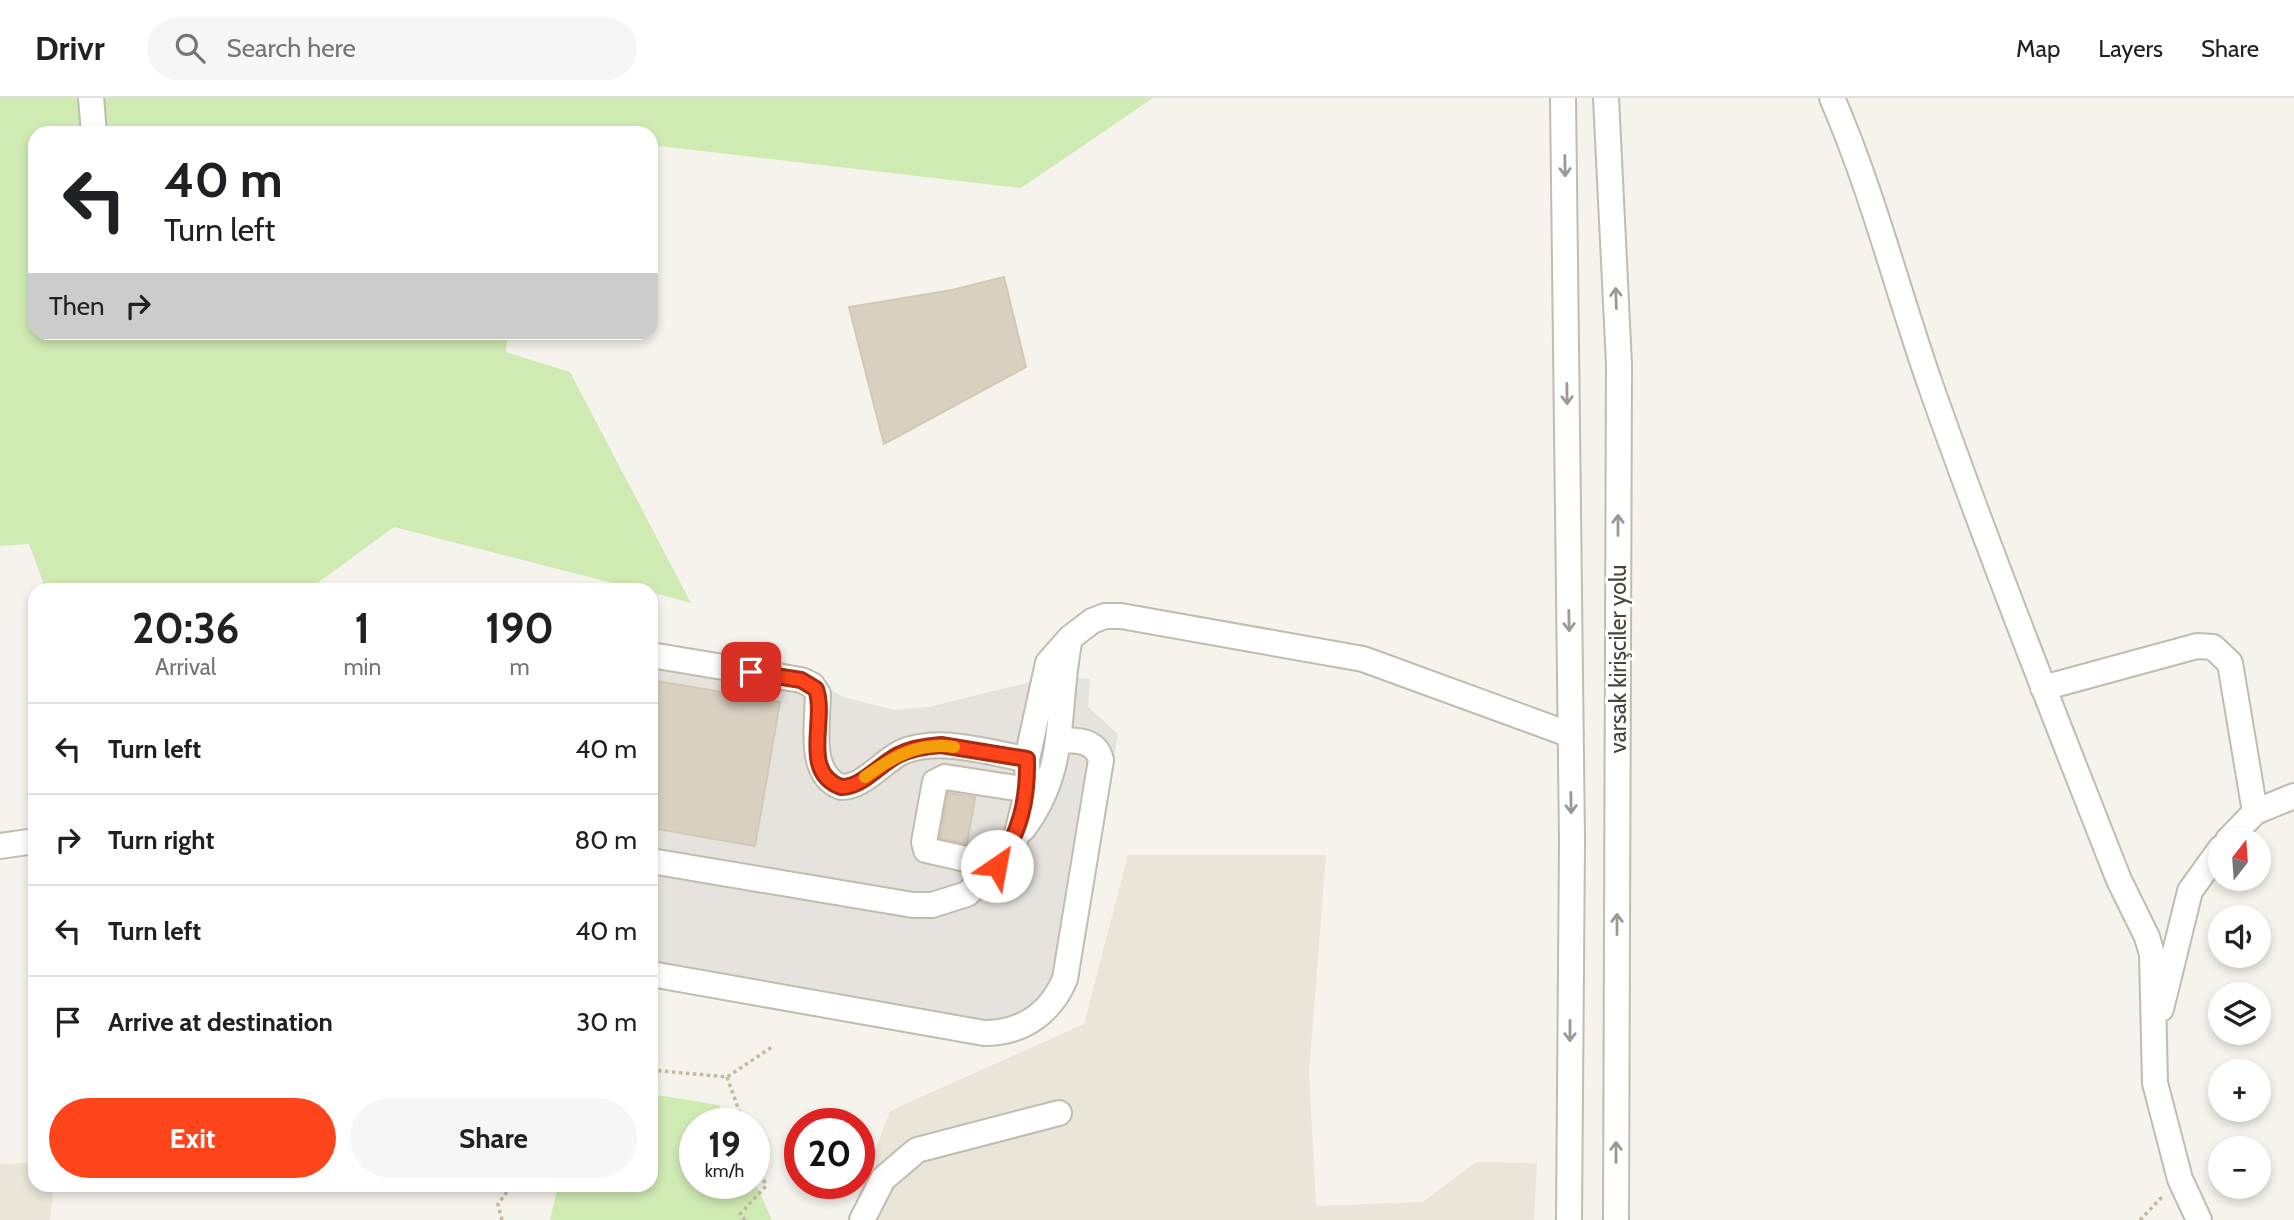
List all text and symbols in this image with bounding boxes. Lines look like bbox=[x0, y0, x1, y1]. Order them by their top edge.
search box bbox=[147, 17, 637, 80]
text: Drivr bbox=[35, 28, 105, 68]
icon: search bbox=[171, 29, 209, 67]
text: Search here bbox=[227, 32, 356, 64]
text: Map bbox=[2016, 34, 2060, 63]
text: Layers bbox=[2098, 34, 2163, 63]
text: Share bbox=[2201, 34, 2259, 63]
text: 40 m bbox=[164, 150, 283, 209]
icon: left bbox=[49, 154, 140, 245]
one-way arrow bbox=[1558, 154, 1572, 177]
text: Turn left bbox=[164, 210, 275, 249]
icon: right bbox=[119, 287, 157, 325]
one-way arrow bbox=[1610, 287, 1623, 310]
text: Then bbox=[49, 290, 105, 322]
one-way arrow bbox=[1560, 382, 1574, 405]
one-way arrow bbox=[1611, 514, 1625, 537]
street label: varsak kirişciler yolu bbox=[1604, 565, 1632, 753]
text: 20:36 bbox=[132, 602, 239, 654]
text: 1 bbox=[355, 602, 370, 654]
text: 190 bbox=[485, 602, 554, 654]
one-way arrow bbox=[1563, 609, 1576, 632]
pin bbox=[721, 642, 781, 702]
text: Arrival bbox=[155, 653, 216, 681]
text: min bbox=[343, 653, 381, 681]
text: m bbox=[510, 653, 530, 681]
icon: arrive bbox=[732, 653, 770, 691]
icon: left bbox=[49, 730, 87, 768]
text: Turn left bbox=[108, 733, 201, 765]
text: 40 m bbox=[575, 733, 637, 765]
one-way arrow bbox=[1564, 791, 1578, 814]
icon: right bbox=[49, 821, 87, 859]
text: Turn right bbox=[108, 824, 214, 856]
text: 80 m bbox=[574, 824, 637, 856]
north arrow bbox=[2208, 828, 2272, 891]
map controls bbox=[2208, 828, 2271, 1199]
position arrow bbox=[960, 829, 1034, 903]
button: sound bbox=[2208, 905, 2271, 968]
icon: left bbox=[49, 912, 87, 950]
one-way arrow bbox=[1610, 913, 1624, 936]
text: Turn left bbox=[108, 915, 201, 947]
text: 40 m bbox=[575, 915, 637, 947]
button: layers bbox=[2208, 982, 2271, 1045]
icon: arrive bbox=[49, 1003, 87, 1041]
text: Arrive at destination bbox=[108, 1006, 333, 1038]
text: 30 m bbox=[576, 1006, 637, 1038]
one-way arrow bbox=[1563, 1019, 1577, 1042]
button: + bbox=[2208, 1059, 2271, 1122]
button: Exit bbox=[49, 1098, 336, 1178]
button: Share bbox=[350, 1098, 637, 1178]
speed limit sign: 20 bbox=[784, 1108, 875, 1199]
text: 19 bbox=[708, 1123, 741, 1166]
button: − bbox=[2208, 1136, 2271, 1199]
one-way arrow bbox=[1609, 1141, 1623, 1164]
text: km/h bbox=[705, 1160, 744, 1182]

